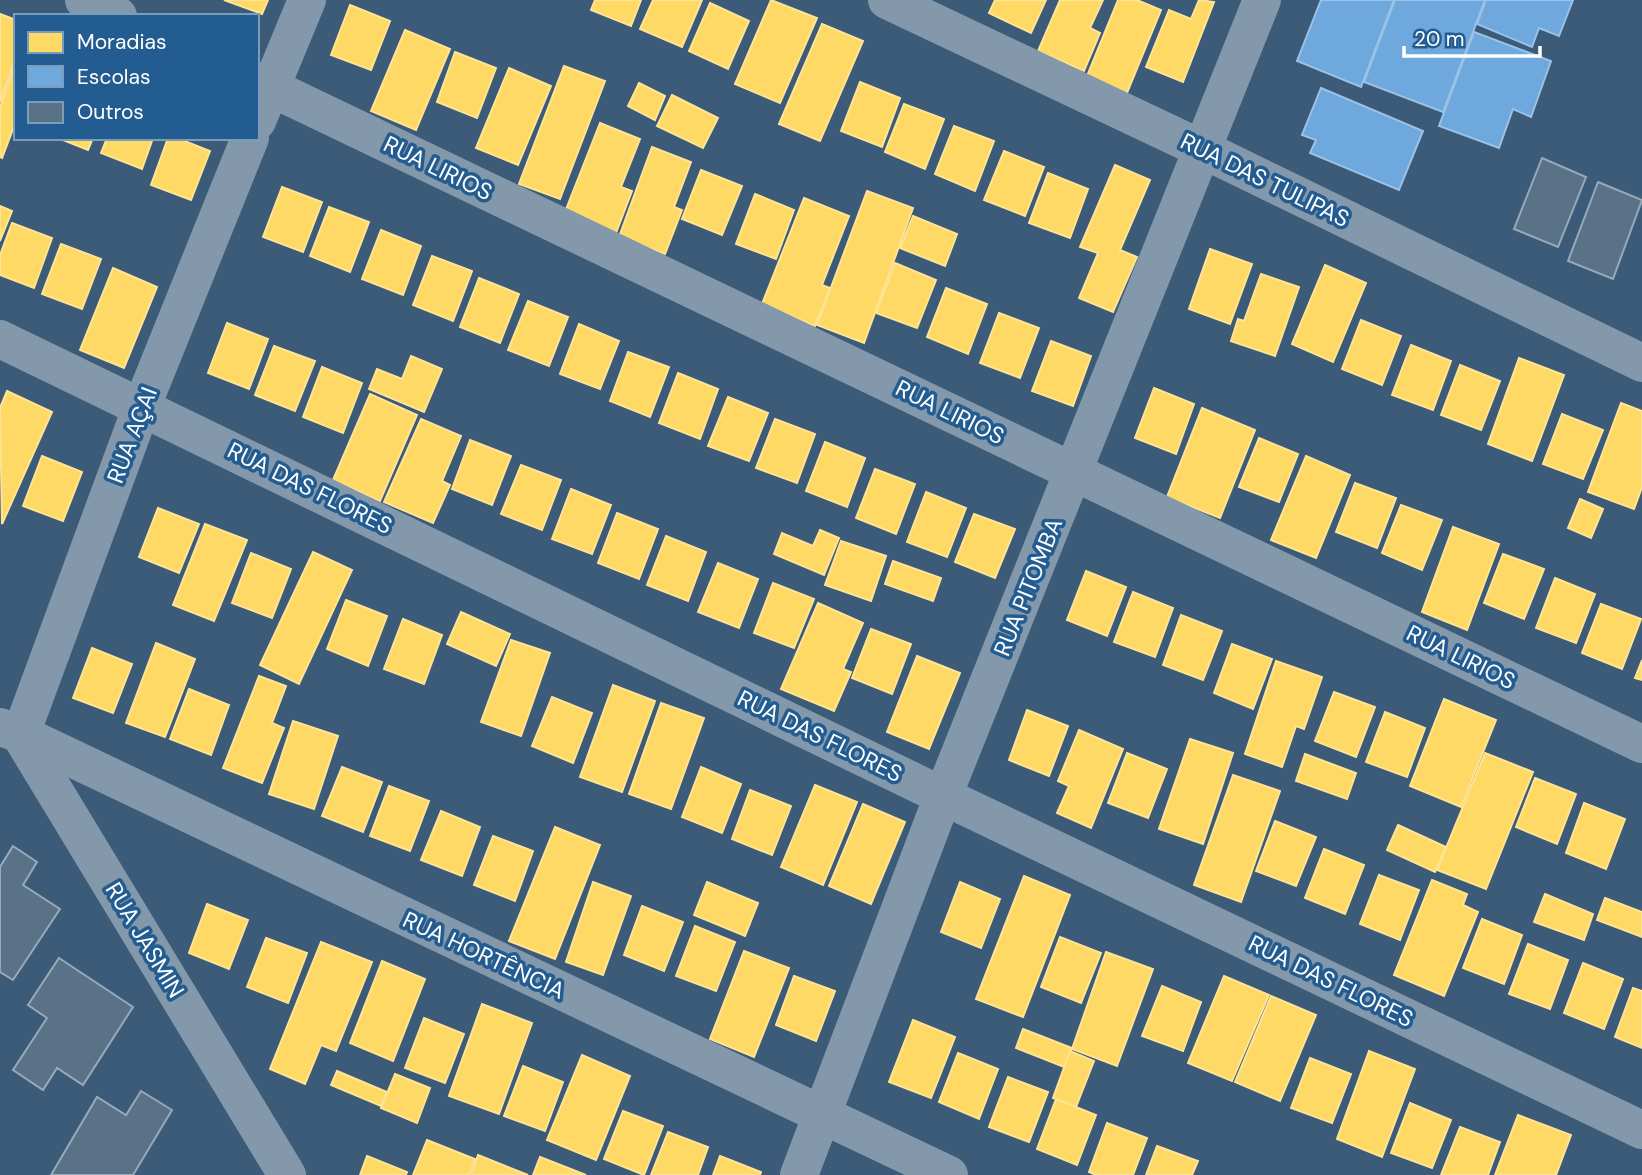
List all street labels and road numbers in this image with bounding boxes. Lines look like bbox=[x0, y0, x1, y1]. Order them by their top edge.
street label: RUA DAS TULIPAS bbox=[1176, 126, 1354, 234]
street label: RUA LIRIOS bbox=[379, 129, 497, 207]
street label: RUA LIRIOS bbox=[891, 373, 1009, 451]
street label: RUA AÇAI bbox=[100, 383, 164, 487]
street label: RUA DAS FLORES bbox=[223, 435, 397, 541]
street label: RUA PITOMBA bbox=[987, 514, 1069, 660]
street label: RUA LIRIOS bbox=[1402, 618, 1520, 696]
street label: RUA DAS FLORES bbox=[733, 683, 907, 789]
street label: RUA JASMIN bbox=[99, 877, 191, 1003]
street label: RUA HORTÊNCIA bbox=[398, 904, 570, 1006]
street label: RUA DAS FLORES bbox=[1244, 928, 1418, 1034]

